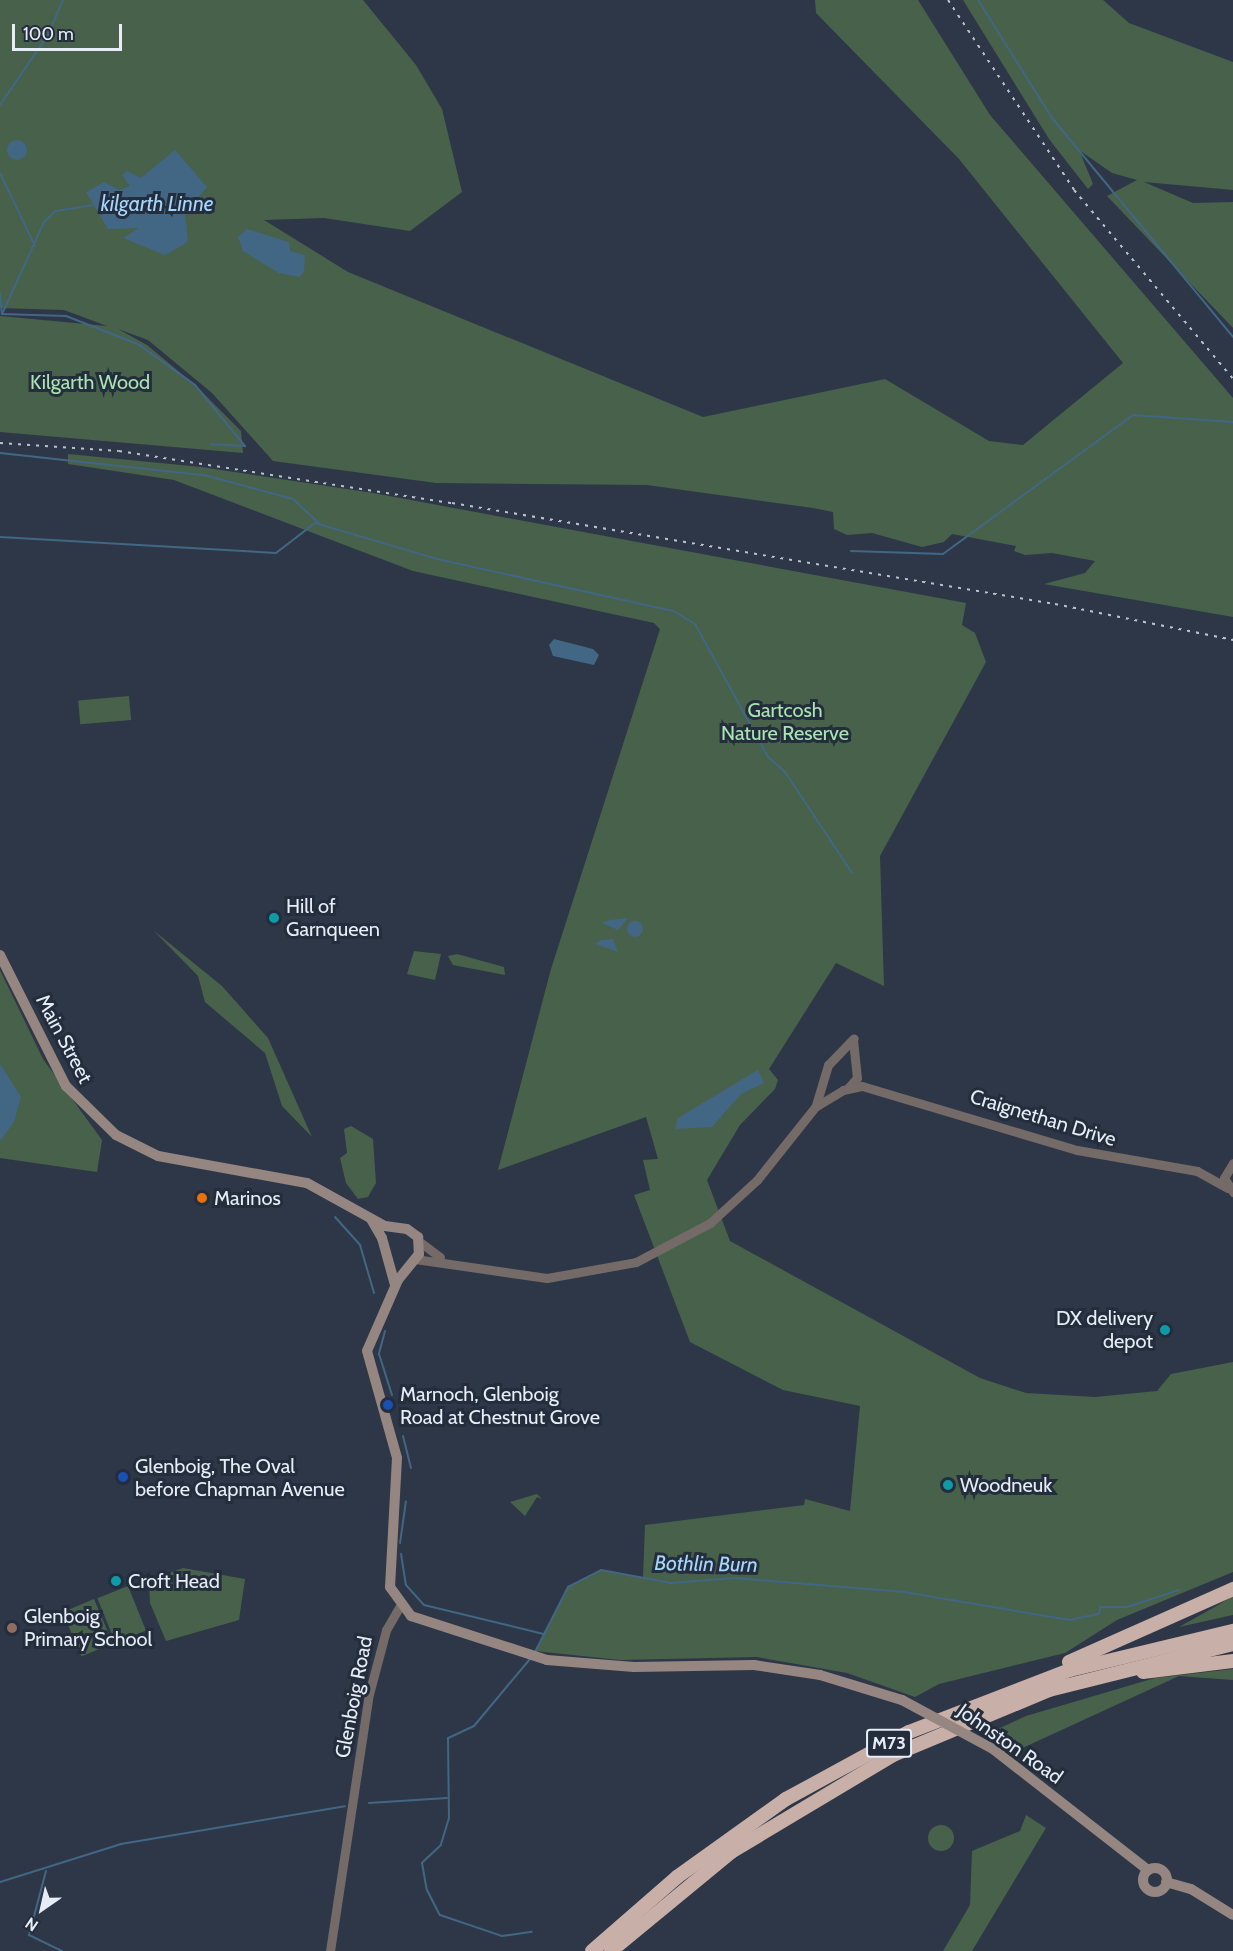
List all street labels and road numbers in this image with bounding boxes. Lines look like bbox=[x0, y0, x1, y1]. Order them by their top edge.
street label: Main Street bbox=[31, 991, 97, 1087]
street label: Craignethan Drive bbox=[967, 1084, 1119, 1152]
street label: Glenboig Road bbox=[330, 1634, 378, 1760]
street label: Johnston Road bbox=[953, 1699, 1067, 1789]
road number: M73 bbox=[865, 1728, 913, 1758]

